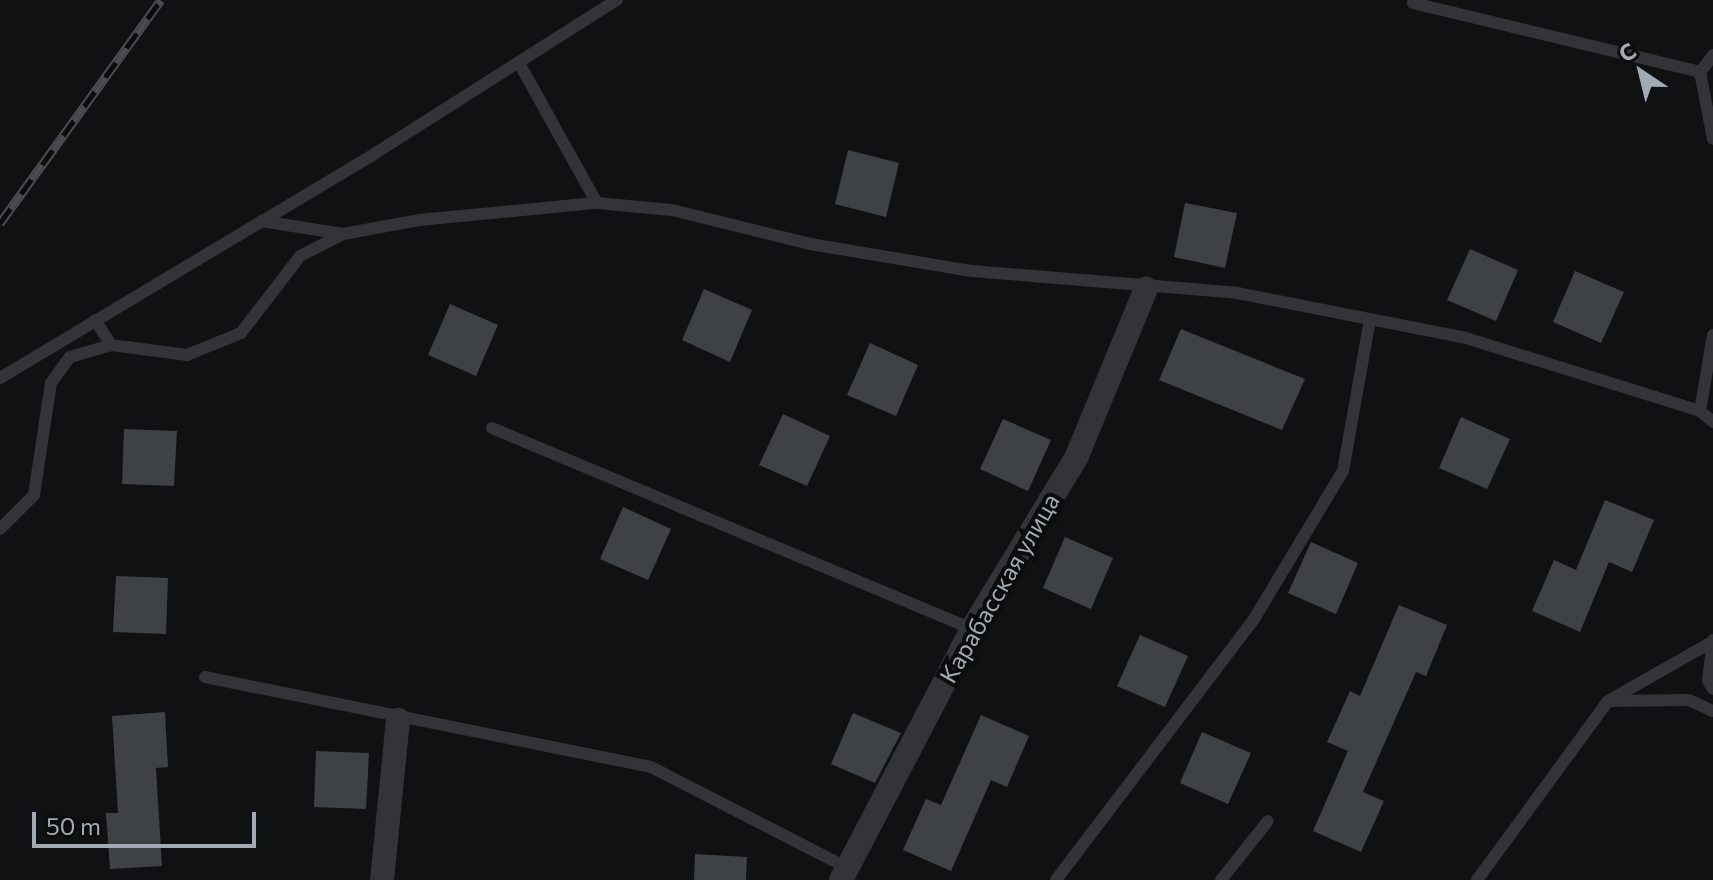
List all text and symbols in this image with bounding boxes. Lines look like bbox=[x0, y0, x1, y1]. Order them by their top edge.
north arrow bbox=[1601, 32, 1681, 112]
text: С bbox=[1613, 37, 1641, 67]
street label: Карабасская улица bbox=[933, 488, 1065, 688]
scale bar bbox=[36, 796, 260, 846]
text: 50 m bbox=[46, 811, 101, 840]

